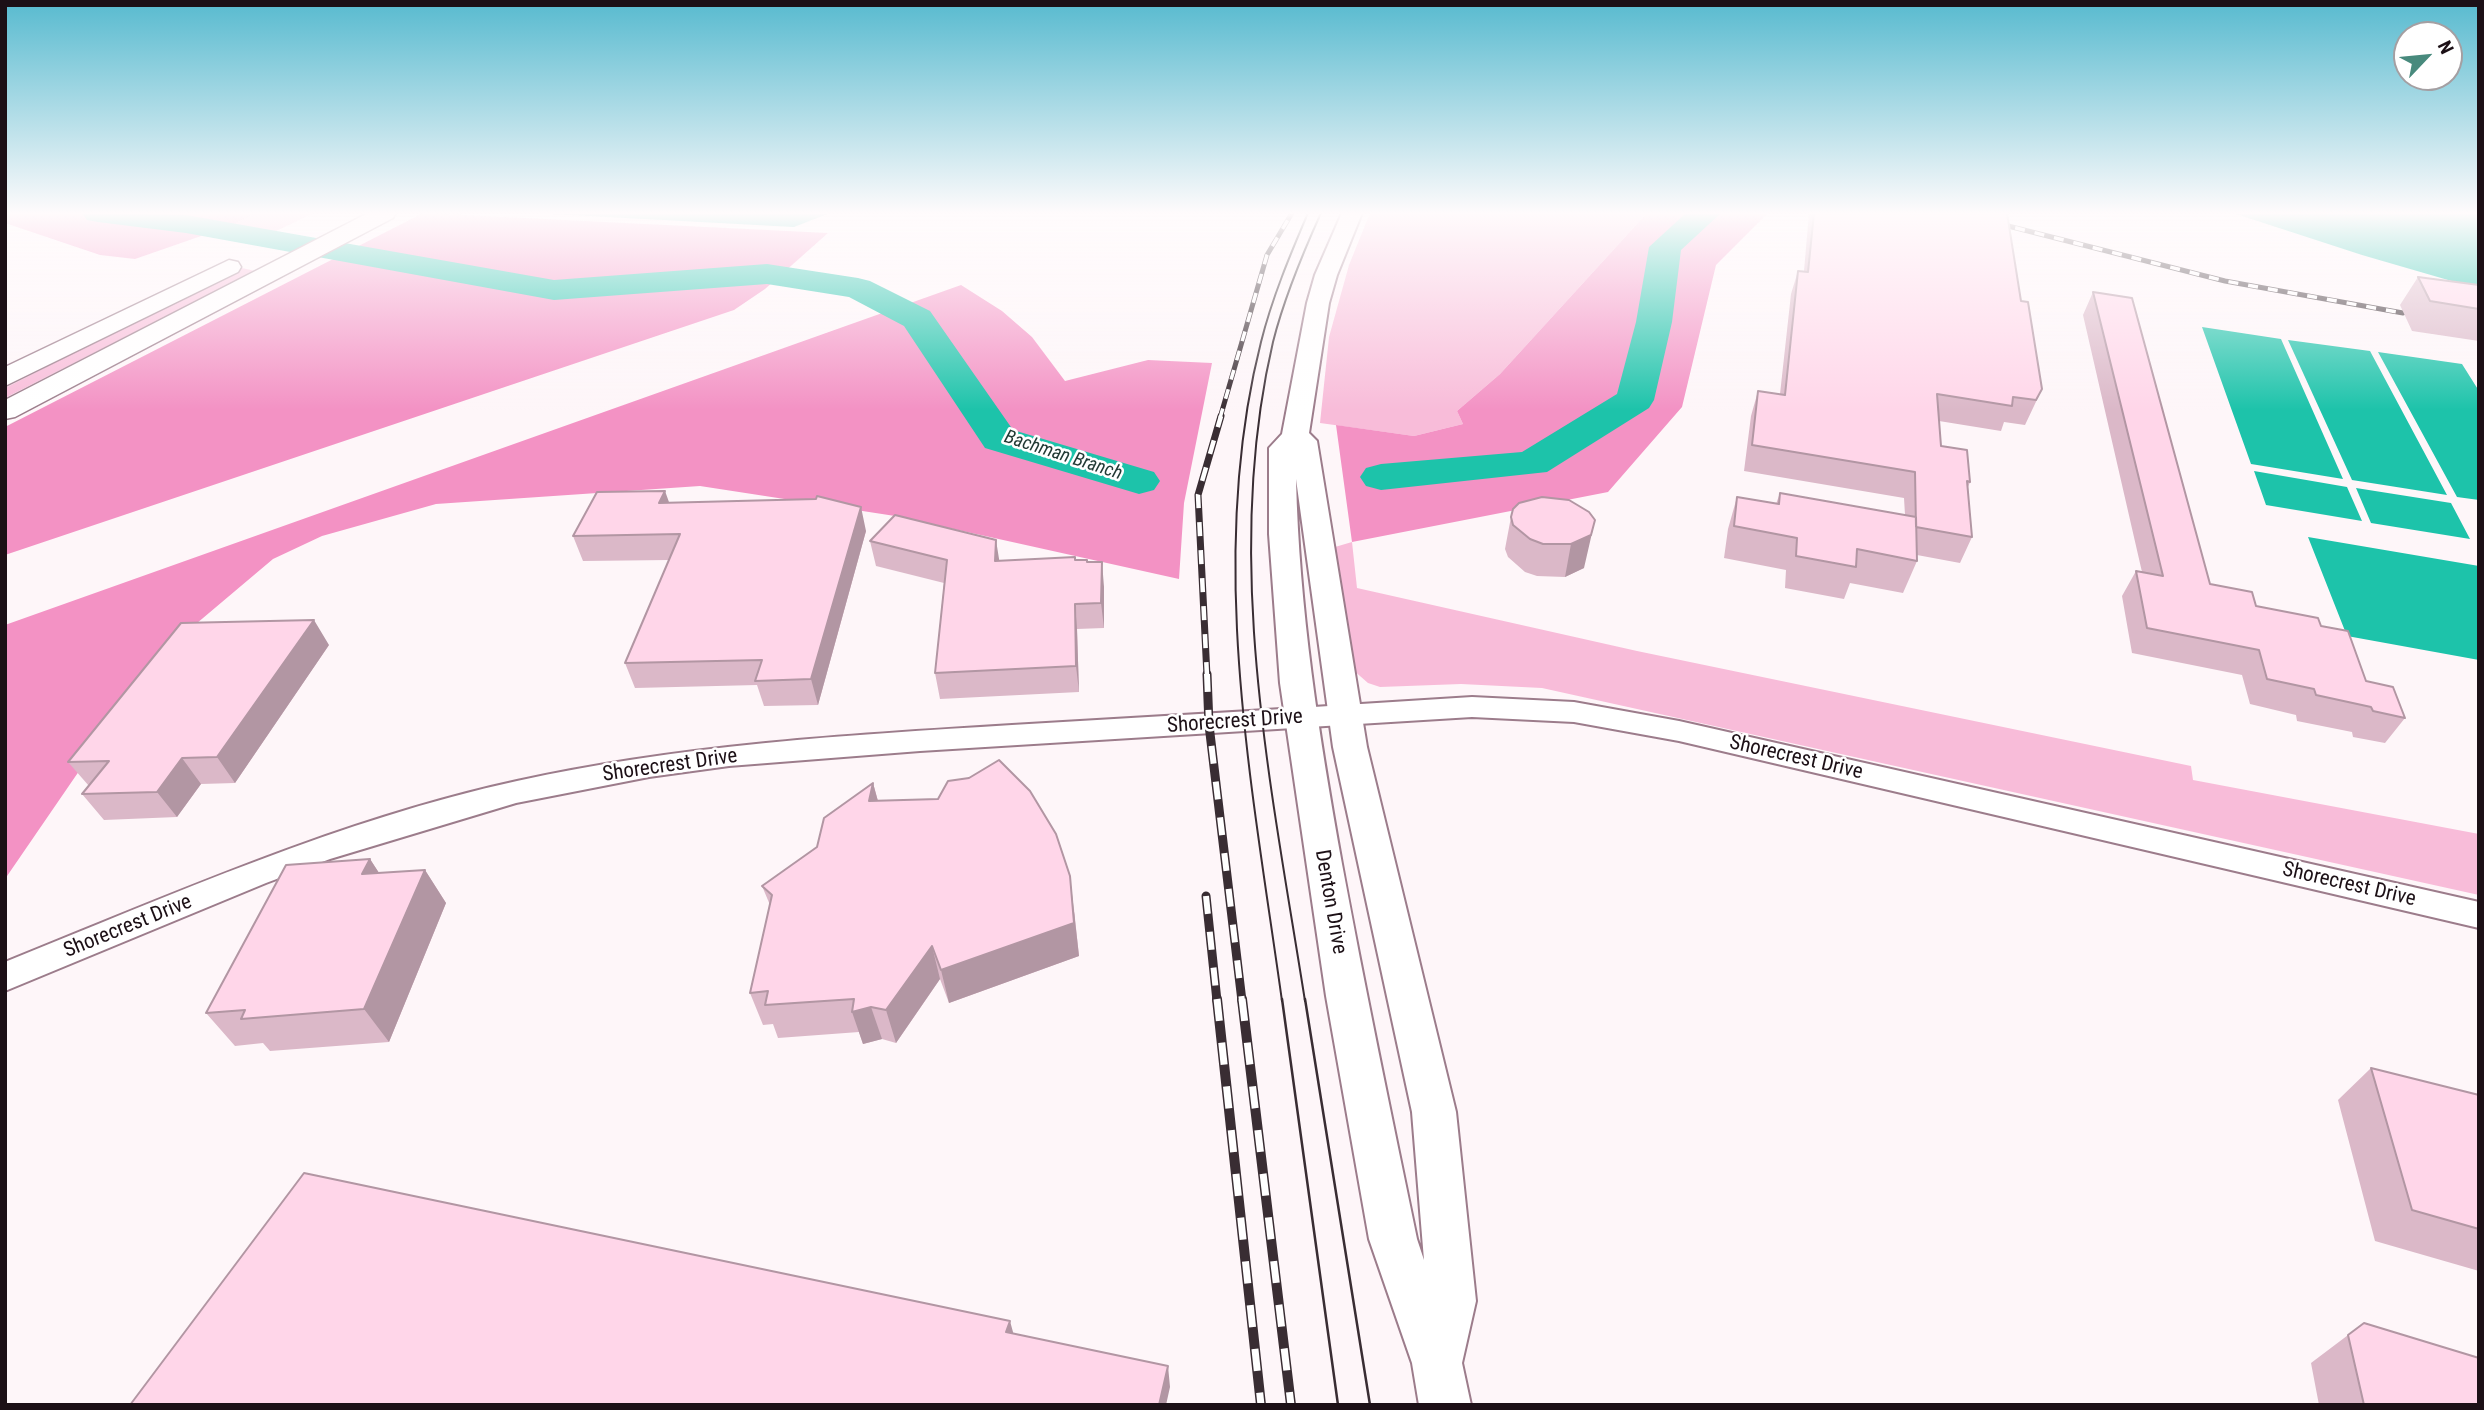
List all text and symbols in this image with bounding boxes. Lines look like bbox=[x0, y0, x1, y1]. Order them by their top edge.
north arrow bbox=[2393, 21, 2463, 91]
text: N bbox=[2433, 37, 2458, 58]
water label: Bachman Branch bbox=[1001, 426, 1125, 486]
street label: Shorecrest Drive bbox=[1166, 705, 1304, 739]
street label: Shorecrest Drive bbox=[1727, 730, 1865, 786]
street label: Shorecrest Drive bbox=[601, 744, 739, 788]
street label: Denton Drive bbox=[1308, 848, 1352, 956]
street label: Shorecrest Drive bbox=[2280, 857, 2418, 913]
street label: Shorecrest Drive bbox=[60, 890, 196, 964]

